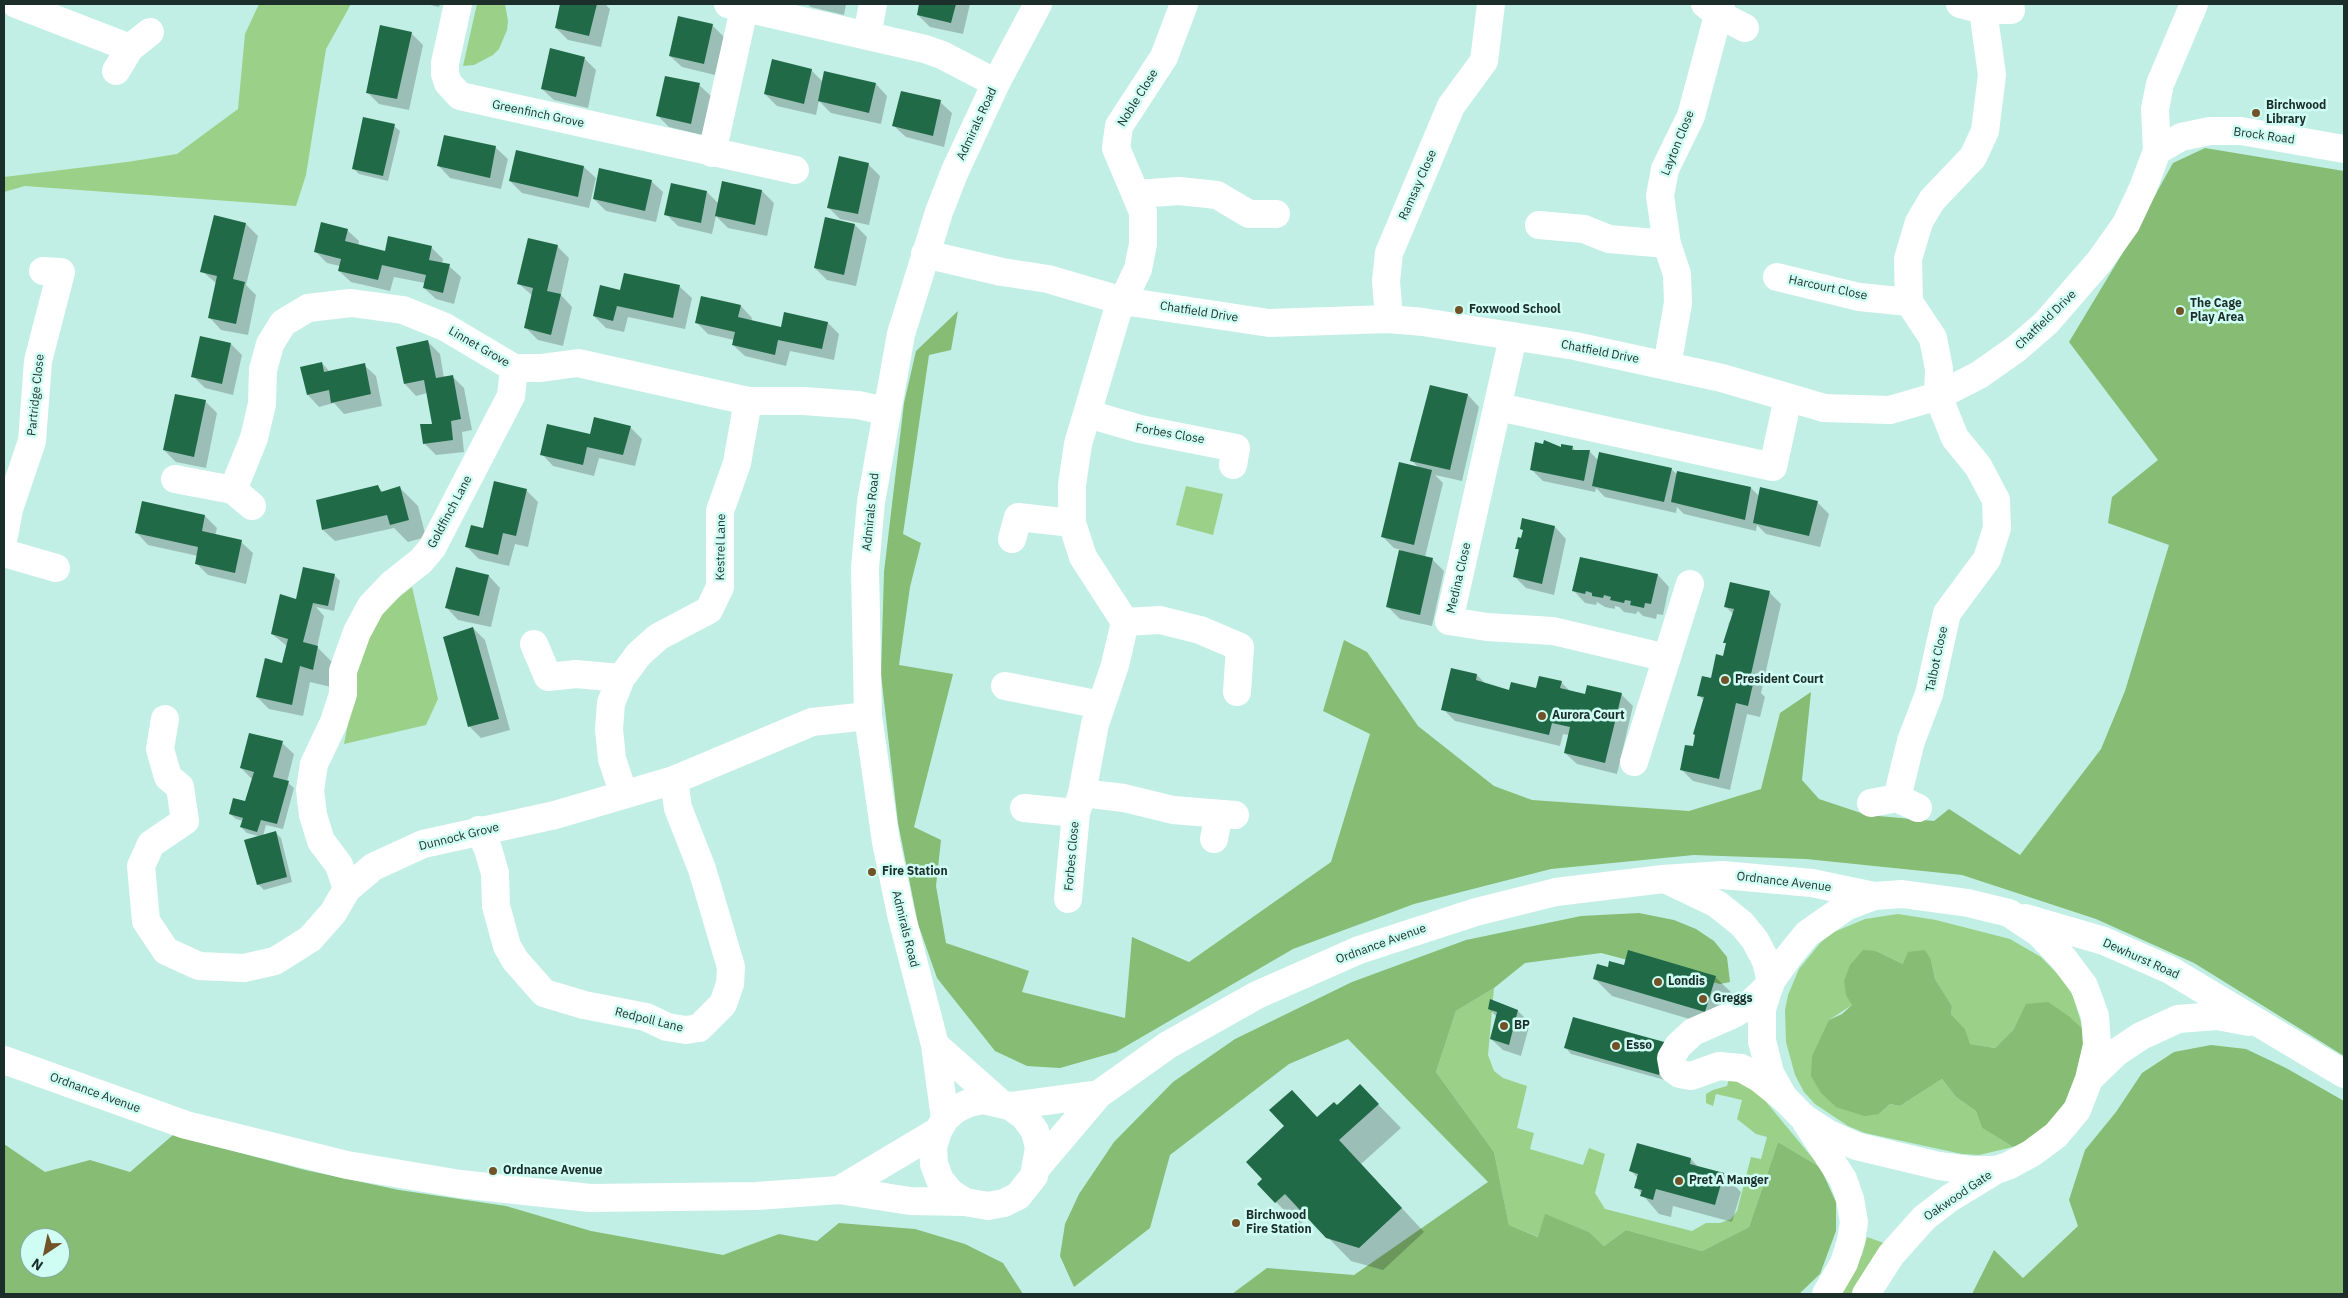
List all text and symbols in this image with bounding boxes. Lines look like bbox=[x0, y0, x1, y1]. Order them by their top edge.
street label: Noble Close bbox=[1115, 67, 1161, 129]
street label: Admirals Road bbox=[954, 85, 1000, 163]
street label: Greenfinch Grove bbox=[491, 97, 585, 131]
place label: Birchwood Library bbox=[2266, 99, 2326, 127]
marker: Birchwood Library bbox=[2250, 107, 2262, 119]
street label: Layton Close bbox=[1658, 108, 1698, 178]
street label: Brock Road bbox=[2232, 125, 2296, 147]
street label: Ramsay Close bbox=[1396, 148, 1440, 222]
street label: Harcourt Close bbox=[1787, 273, 1869, 303]
street label: Chatfield Drive bbox=[2013, 287, 2079, 353]
place label: The Cage Play Area bbox=[2190, 297, 2244, 325]
street label: Chatfield Drive bbox=[1159, 299, 1239, 325]
place label: Foxwood School bbox=[1469, 303, 1561, 317]
marker: Foxwood School bbox=[1453, 304, 1465, 316]
marker: The Cage Play Area bbox=[2174, 305, 2186, 317]
street label: Linnet Grove bbox=[446, 324, 512, 370]
street label: Chatfield Drive bbox=[1560, 337, 1640, 367]
street label: Partridge Close bbox=[25, 353, 47, 437]
street label: Forbes Close bbox=[1134, 421, 1206, 447]
street label: Admirals Road bbox=[860, 472, 882, 552]
street label: Goldfinch Lane bbox=[425, 473, 475, 551]
street label: Kestrel Lane bbox=[713, 514, 729, 580]
street label: Medina Close bbox=[1444, 541, 1474, 615]
street label: Talbot Close bbox=[1923, 625, 1951, 693]
place label: President Court bbox=[1735, 673, 1824, 687]
marker: President Court bbox=[1719, 674, 1731, 686]
place label: Aurora Court bbox=[1552, 709, 1624, 723]
marker: Aurora Court bbox=[1536, 710, 1548, 722]
street label: Dunnock Grove bbox=[417, 820, 501, 854]
street label: Forbes Close bbox=[1062, 821, 1082, 891]
place label: Fire Station bbox=[882, 865, 948, 879]
marker: Fire Station bbox=[866, 866, 878, 878]
street label: Ordnance Avenue bbox=[1736, 869, 1832, 895]
street label: Admirals Road bbox=[889, 889, 921, 969]
street label: Ordnance Avenue bbox=[1334, 921, 1428, 967]
street label: Dewhurst Road bbox=[2101, 936, 2181, 982]
place label: Londis bbox=[1668, 975, 1705, 989]
marker: Londis bbox=[1652, 976, 1664, 988]
place label: Greggs bbox=[1713, 992, 1753, 1006]
marker: Greggs bbox=[1697, 993, 1709, 1005]
street label: Redpoll Lane bbox=[613, 1005, 685, 1035]
place label: BP bbox=[1514, 1019, 1530, 1033]
marker: BP bbox=[1498, 1020, 1510, 1032]
place label: Esso bbox=[1626, 1039, 1652, 1053]
marker: Esso bbox=[1610, 1040, 1622, 1052]
street label: Ordnance Avenue bbox=[48, 1070, 142, 1116]
place label: Ordnance Avenue bbox=[503, 1164, 603, 1178]
marker: Ordnance Avenue bbox=[487, 1165, 499, 1177]
street label: Oakwood Gate bbox=[1921, 1168, 1995, 1224]
place label: Pret A Manger bbox=[1689, 1174, 1769, 1188]
marker: Pret A Manger bbox=[1673, 1175, 1685, 1187]
place label: Birchwood Fire Station bbox=[1246, 1209, 1312, 1237]
marker: Birchwood Fire Station bbox=[1230, 1217, 1242, 1229]
north arrow bbox=[20, 1228, 70, 1278]
text: N bbox=[28, 1254, 46, 1275]

